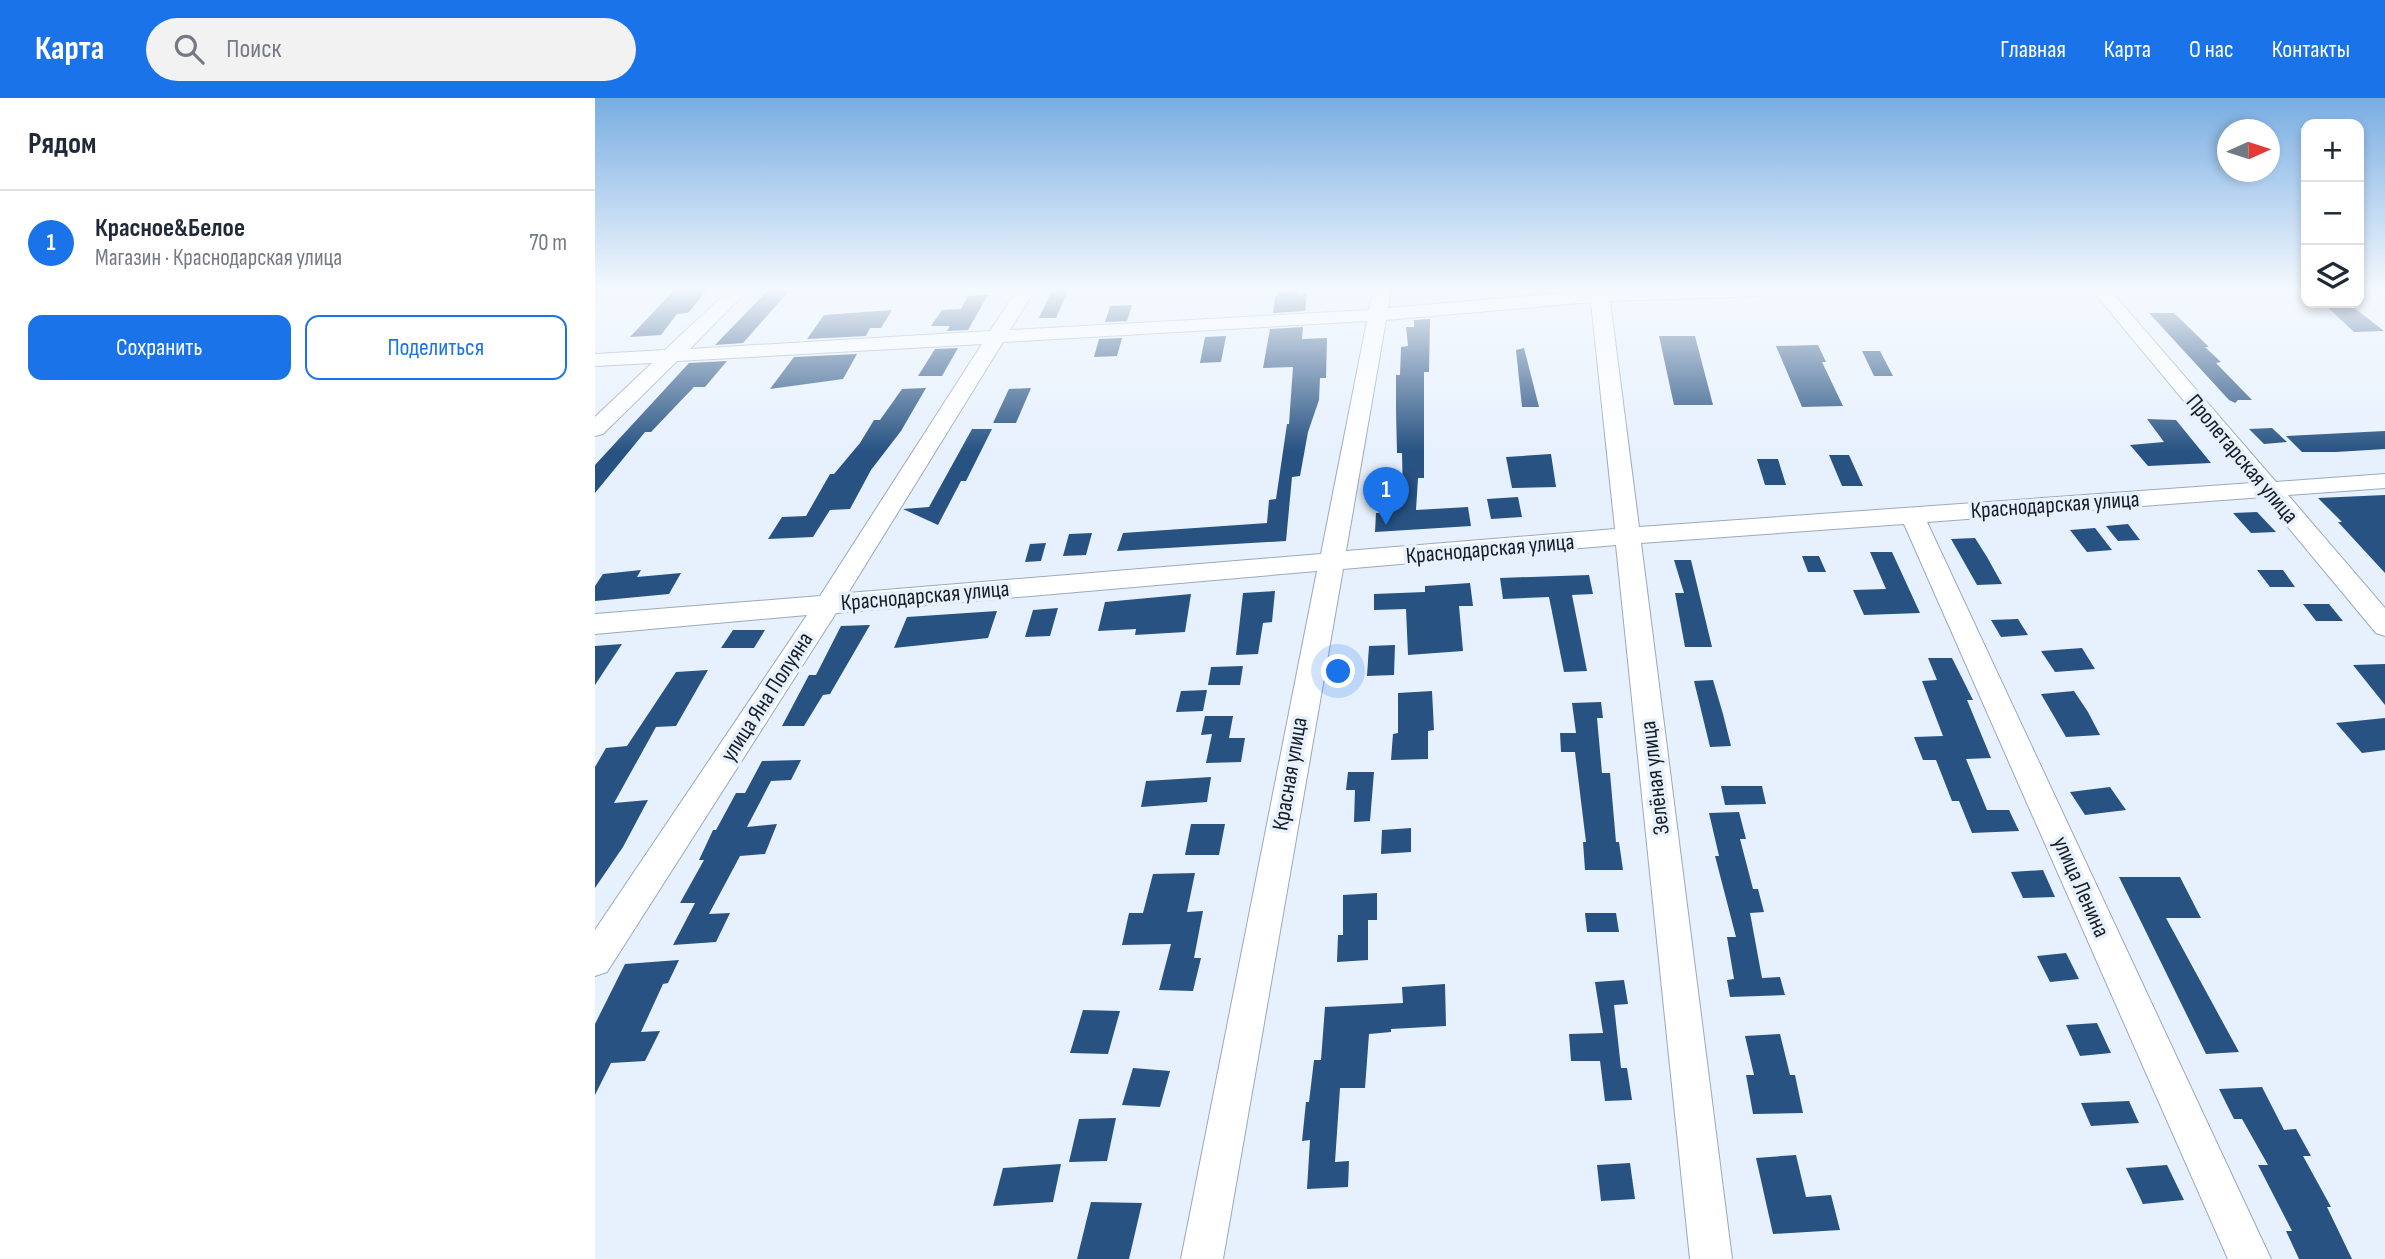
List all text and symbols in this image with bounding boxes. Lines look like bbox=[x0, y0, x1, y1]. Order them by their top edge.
search box bbox=[146, 18, 636, 81]
text: Карта bbox=[35, 29, 104, 69]
icon: search bbox=[170, 30, 208, 68]
text: Поиск bbox=[226, 34, 281, 65]
text: Главная bbox=[2000, 35, 2066, 64]
text: Карта bbox=[2104, 35, 2151, 64]
text: О нас bbox=[2189, 35, 2234, 64]
text: Контакты bbox=[2272, 35, 2350, 64]
north arrow bbox=[2217, 119, 2280, 182]
map controls bbox=[2301, 119, 2364, 308]
button: + bbox=[2301, 119, 2364, 182]
text: Рядом bbox=[28, 126, 96, 162]
button: − bbox=[2301, 182, 2364, 245]
text: Красное&Белое bbox=[95, 213, 245, 244]
text: 1 bbox=[46, 229, 56, 257]
text: 70 m bbox=[529, 229, 567, 257]
text: Магазин · Краснодарская улица bbox=[95, 244, 342, 272]
button: layers bbox=[2301, 245, 2364, 308]
button: Сохранить bbox=[28, 315, 291, 380]
button: Поделиться bbox=[305, 315, 567, 380]
street label: Пролетарская улица bbox=[2180, 389, 2304, 529]
pin: 1 bbox=[1363, 467, 1409, 525]
street label: Краснодарская улица bbox=[1970, 485, 2140, 525]
street label: Краснодарская улица bbox=[1405, 528, 1575, 570]
street label: Краснодарская улица bbox=[840, 575, 1010, 617]
street label: улица Яна Полуяна bbox=[715, 627, 819, 767]
your location bbox=[1321, 654, 1355, 688]
street label: Красная улица bbox=[1266, 715, 1314, 833]
street label: Зелёная улица bbox=[1634, 719, 1676, 837]
street label: улица Ленина bbox=[2046, 832, 2116, 942]

